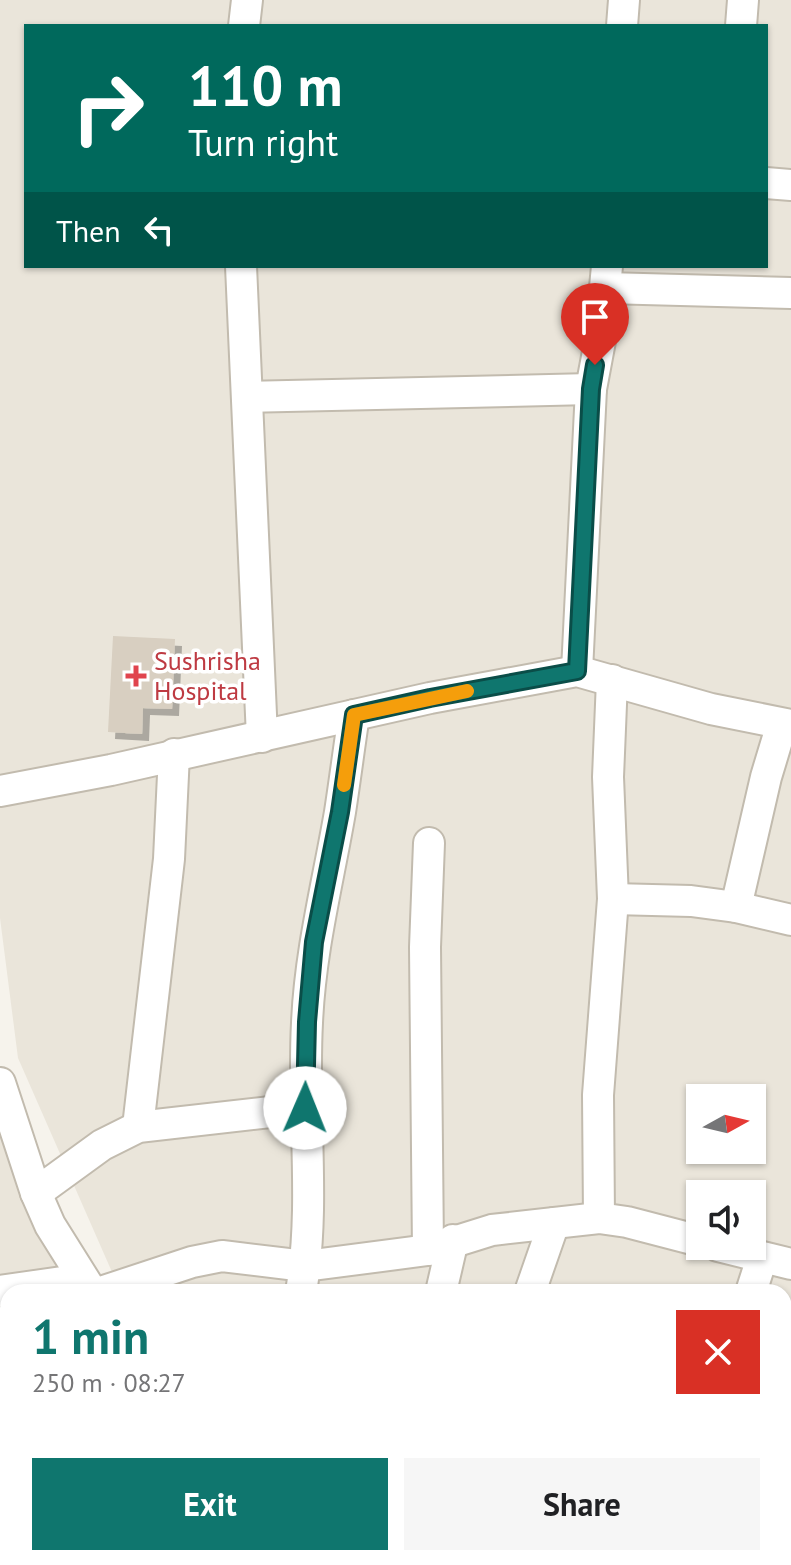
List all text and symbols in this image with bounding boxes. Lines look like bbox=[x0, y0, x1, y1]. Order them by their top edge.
text: 110 m bbox=[188, 49, 343, 121]
icon: right bbox=[56, 56, 160, 160]
text: Turn right bbox=[188, 119, 338, 166]
icon: left bbox=[137, 208, 181, 252]
text: Then bbox=[56, 211, 121, 250]
pin bbox=[561, 283, 629, 365]
icon: arrive bbox=[573, 295, 617, 339]
place label: Sushrisha Hospital bbox=[154, 644, 261, 707]
marker: Sushrisha Hospital bbox=[125, 665, 147, 687]
position arrow bbox=[263, 1066, 347, 1150]
north arrow bbox=[686, 1084, 766, 1164]
map controls bbox=[686, 1084, 766, 1260]
button: sound bbox=[686, 1180, 766, 1260]
text: 1 min bbox=[32, 1305, 149, 1367]
button: close bbox=[676, 1310, 760, 1394]
text: 250 m · 08:27 bbox=[32, 1366, 186, 1399]
button: Exit bbox=[32, 1458, 388, 1550]
button: Share bbox=[404, 1458, 760, 1550]

